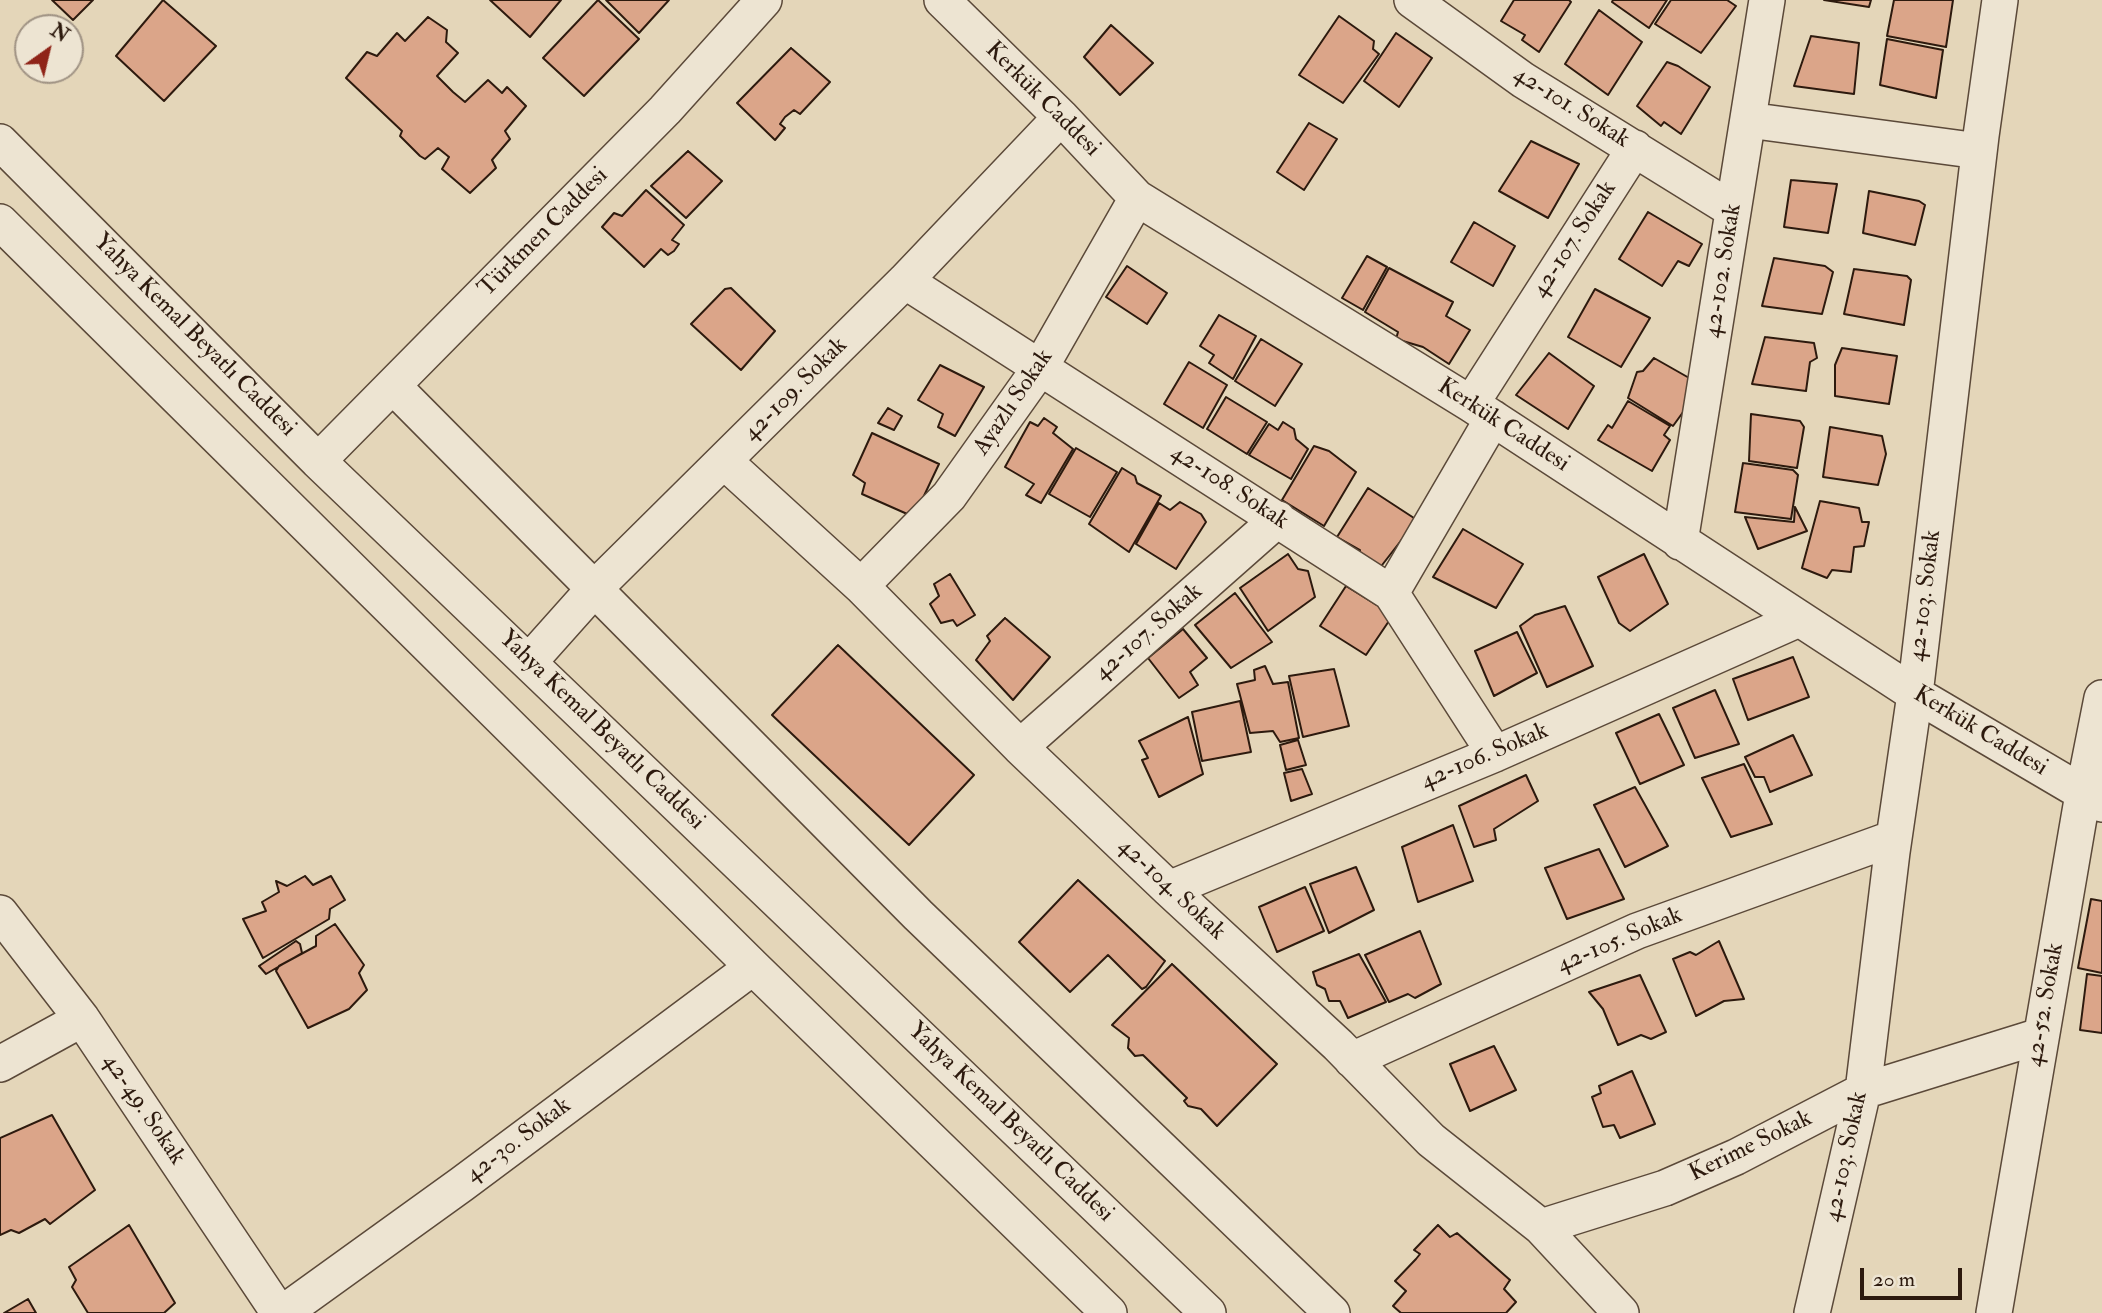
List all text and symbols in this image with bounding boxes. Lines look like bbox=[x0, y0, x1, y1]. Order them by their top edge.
north arrow bbox=[14, 14, 84, 84]
text: N bbox=[46, 19, 73, 48]
street label: Kerkük Caddesi bbox=[978, 36, 1106, 164]
street label: 42-101. Sokak bbox=[1508, 61, 1634, 155]
street label: Türkmen Caddesi bbox=[473, 162, 615, 304]
street label: 42-107. Sokak bbox=[1527, 176, 1623, 304]
street label: 42-102. Sokak bbox=[1699, 202, 1749, 340]
street label: Yahya Kemal Beyatlı Caddesi bbox=[87, 229, 301, 443]
street label: 42-109. Sokak bbox=[738, 332, 854, 448]
street label: Ayazlı Sokak bbox=[968, 344, 1060, 462]
street label: Kerkük Caddesi bbox=[1432, 373, 1574, 479]
street label: 42-108. Sokak bbox=[1165, 439, 1293, 537]
street label: 42-103. Sokak bbox=[1904, 529, 1948, 663]
street label: 42-107. Sokak bbox=[1089, 578, 1209, 688]
street label: Yahya Kemal Beyatlı Caddesi bbox=[492, 625, 710, 837]
street label: Kerkük Caddesi bbox=[1908, 681, 2052, 783]
street label: 42-106. Sokak bbox=[1417, 717, 1553, 797]
street label: 42-104. Sokak bbox=[1111, 833, 1231, 947]
street label: 42-105. Sokak bbox=[1553, 902, 1687, 980]
street label: 42-52. Sokak bbox=[2021, 941, 2071, 1069]
street label: Yahya Kemal Beyatlı Caddesi bbox=[901, 1017, 1119, 1229]
street label: 42-49. Sokak bbox=[95, 1049, 191, 1171]
street label: 42-103. Sokak bbox=[1819, 1089, 1875, 1225]
street label: 42-30. Sokak bbox=[461, 1092, 577, 1190]
street label: Kerime Sokak bbox=[1685, 1105, 1817, 1189]
scale bar bbox=[1864, 1254, 1966, 1298]
text: 20 m bbox=[1873, 1266, 1915, 1293]

